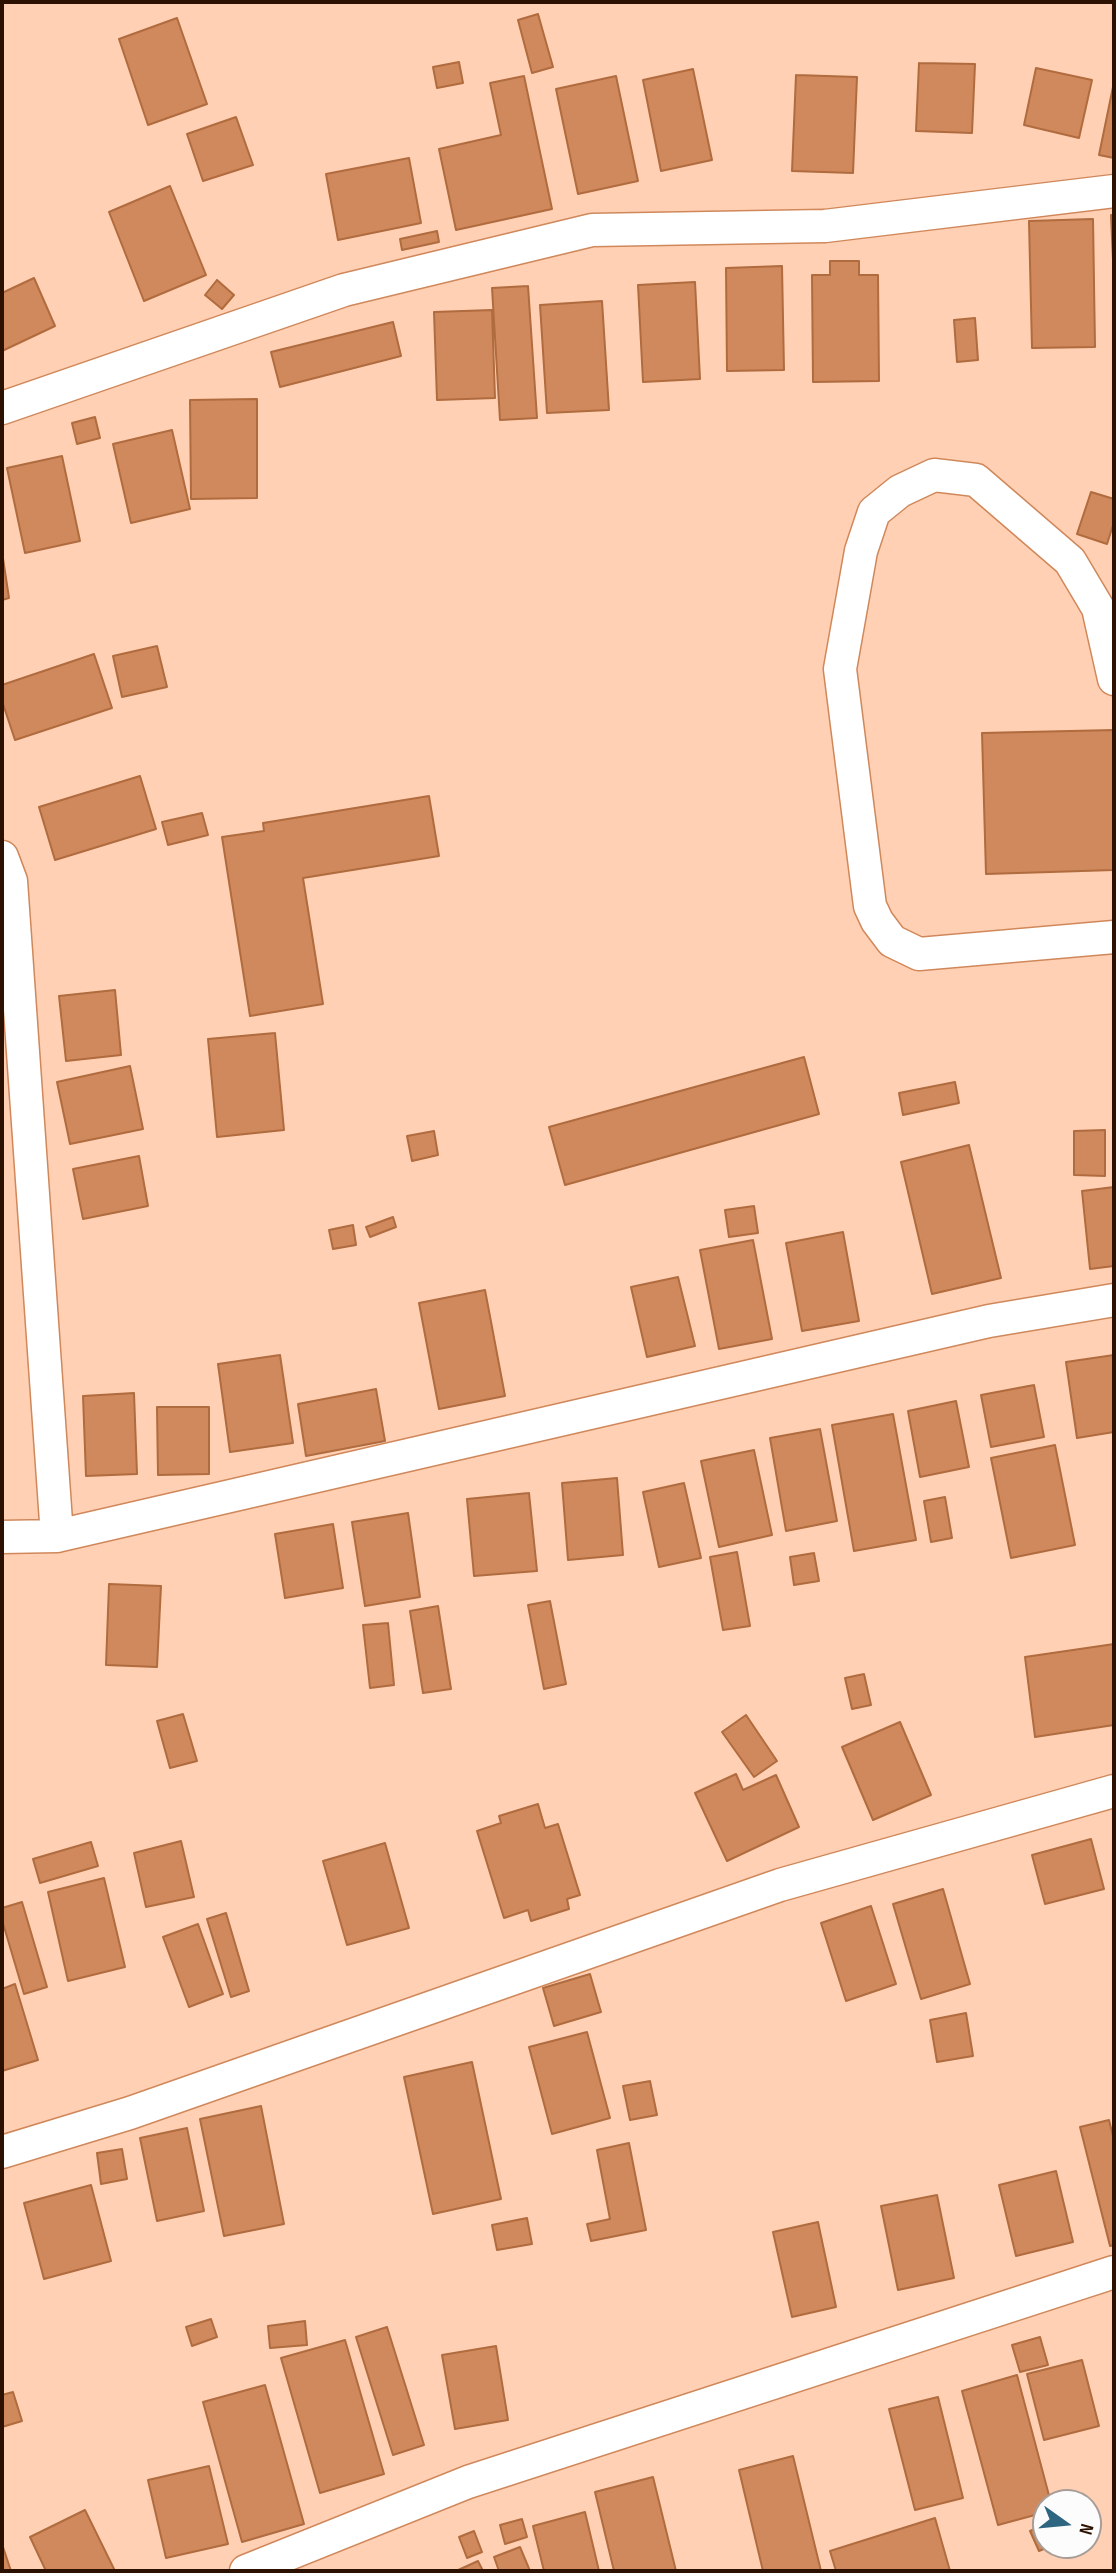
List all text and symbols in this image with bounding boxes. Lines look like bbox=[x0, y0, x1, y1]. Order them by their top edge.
north arrow bbox=[1032, 2489, 1102, 2559]
text: N bbox=[1073, 2521, 1098, 2537]

